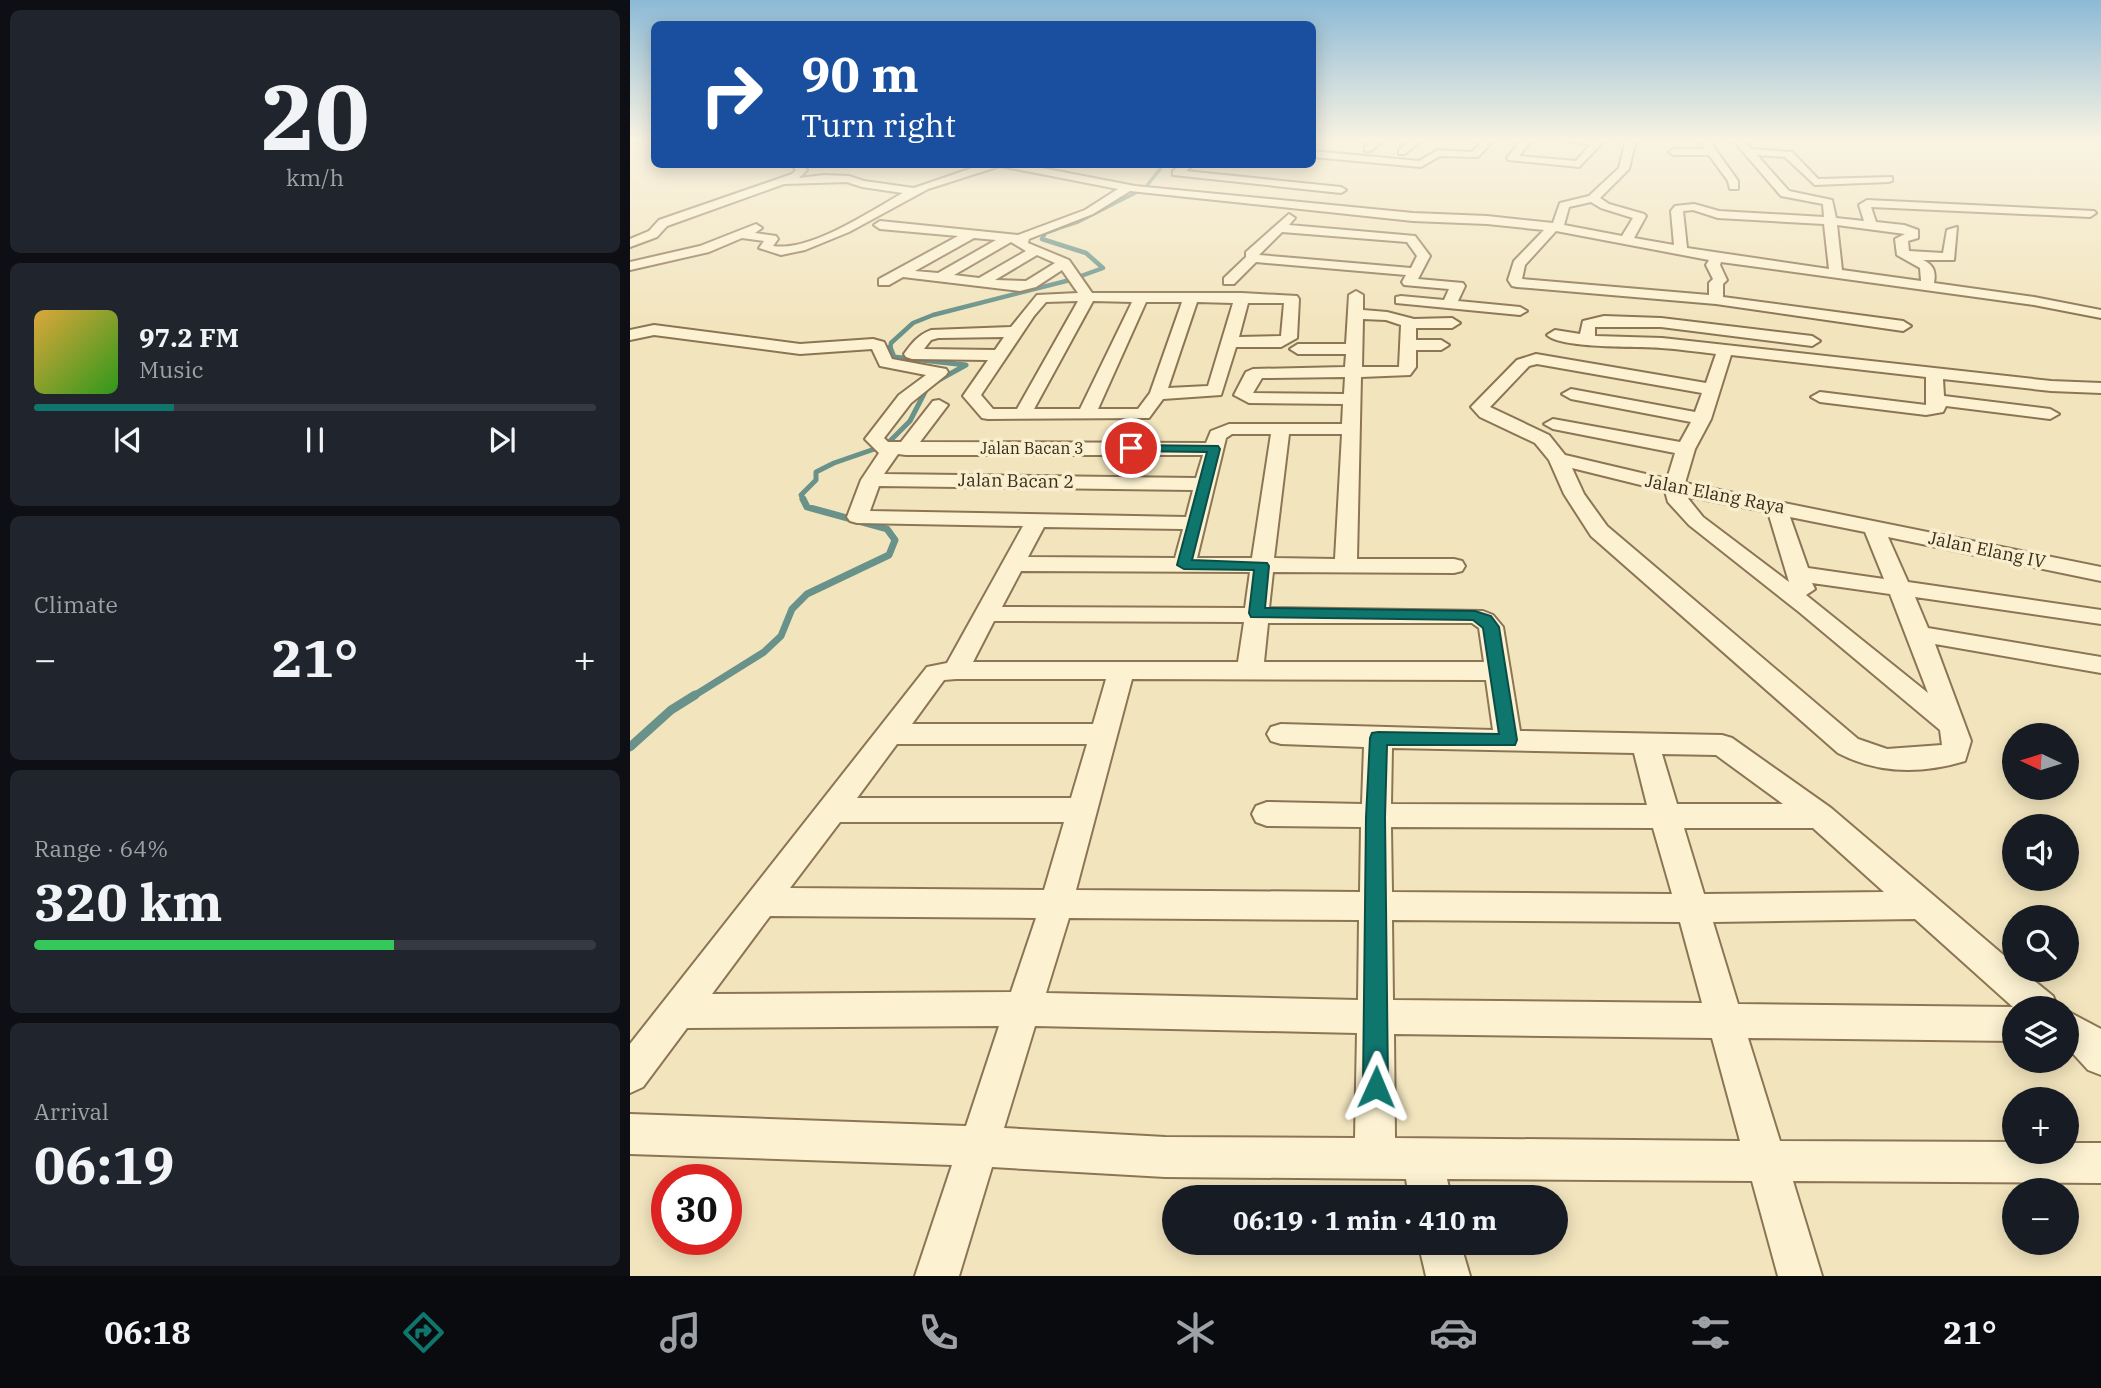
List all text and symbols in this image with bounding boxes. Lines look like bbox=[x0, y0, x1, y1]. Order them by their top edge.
text: 90 m bbox=[801, 42, 919, 105]
icon: right bbox=[686, 49, 777, 140]
text: 20 bbox=[260, 57, 370, 175]
text: Turn right bbox=[801, 104, 956, 146]
text: km/h bbox=[286, 162, 344, 192]
text: 97.2 FM bbox=[139, 320, 239, 354]
text: Music bbox=[139, 354, 204, 384]
pin bbox=[1101, 418, 1161, 478]
icon: previous bbox=[109, 421, 147, 459]
icon: pause bbox=[296, 421, 334, 459]
icon: next bbox=[483, 421, 521, 459]
icon: arrive bbox=[1112, 429, 1150, 467]
street label: Jalan Bacan 3 bbox=[980, 438, 1084, 458]
street label: Jalan Bacan 2 bbox=[958, 468, 1074, 493]
street label: Jalan Elang Raya bbox=[1643, 469, 1787, 518]
street label: Jalan Elang IV bbox=[1926, 526, 2048, 573]
text: Climate bbox=[34, 589, 118, 619]
text: 21° bbox=[272, 624, 358, 691]
text: − bbox=[34, 634, 57, 683]
text: + bbox=[573, 634, 596, 683]
north arrow bbox=[2002, 723, 2079, 800]
map controls bbox=[2002, 723, 2079, 1255]
button: sound bbox=[2002, 814, 2079, 891]
text: Range · 64% bbox=[34, 833, 168, 863]
text: 320 km bbox=[34, 868, 223, 935]
button: search bbox=[2002, 905, 2079, 982]
button: layers bbox=[2002, 996, 2079, 1073]
position arrow bbox=[1339, 1050, 1413, 1124]
button: + bbox=[2002, 1087, 2079, 1164]
text: Arrival bbox=[34, 1096, 109, 1126]
text: 06:19 bbox=[34, 1131, 175, 1198]
speed limit sign: 30 bbox=[651, 1164, 742, 1255]
button: − bbox=[2002, 1178, 2079, 1255]
text: 06:19 · 1 min · 410 m bbox=[1233, 1203, 1497, 1237]
icon: directions bbox=[399, 1308, 448, 1357]
icon: music bbox=[656, 1308, 705, 1357]
icon: phone bbox=[914, 1308, 963, 1357]
icon: climate bbox=[1171, 1308, 1220, 1357]
icon: car bbox=[1429, 1308, 1478, 1357]
icon: filters bbox=[1686, 1308, 1735, 1357]
text: 06:18 bbox=[104, 1311, 191, 1353]
text: 21° bbox=[1943, 1311, 1997, 1353]

